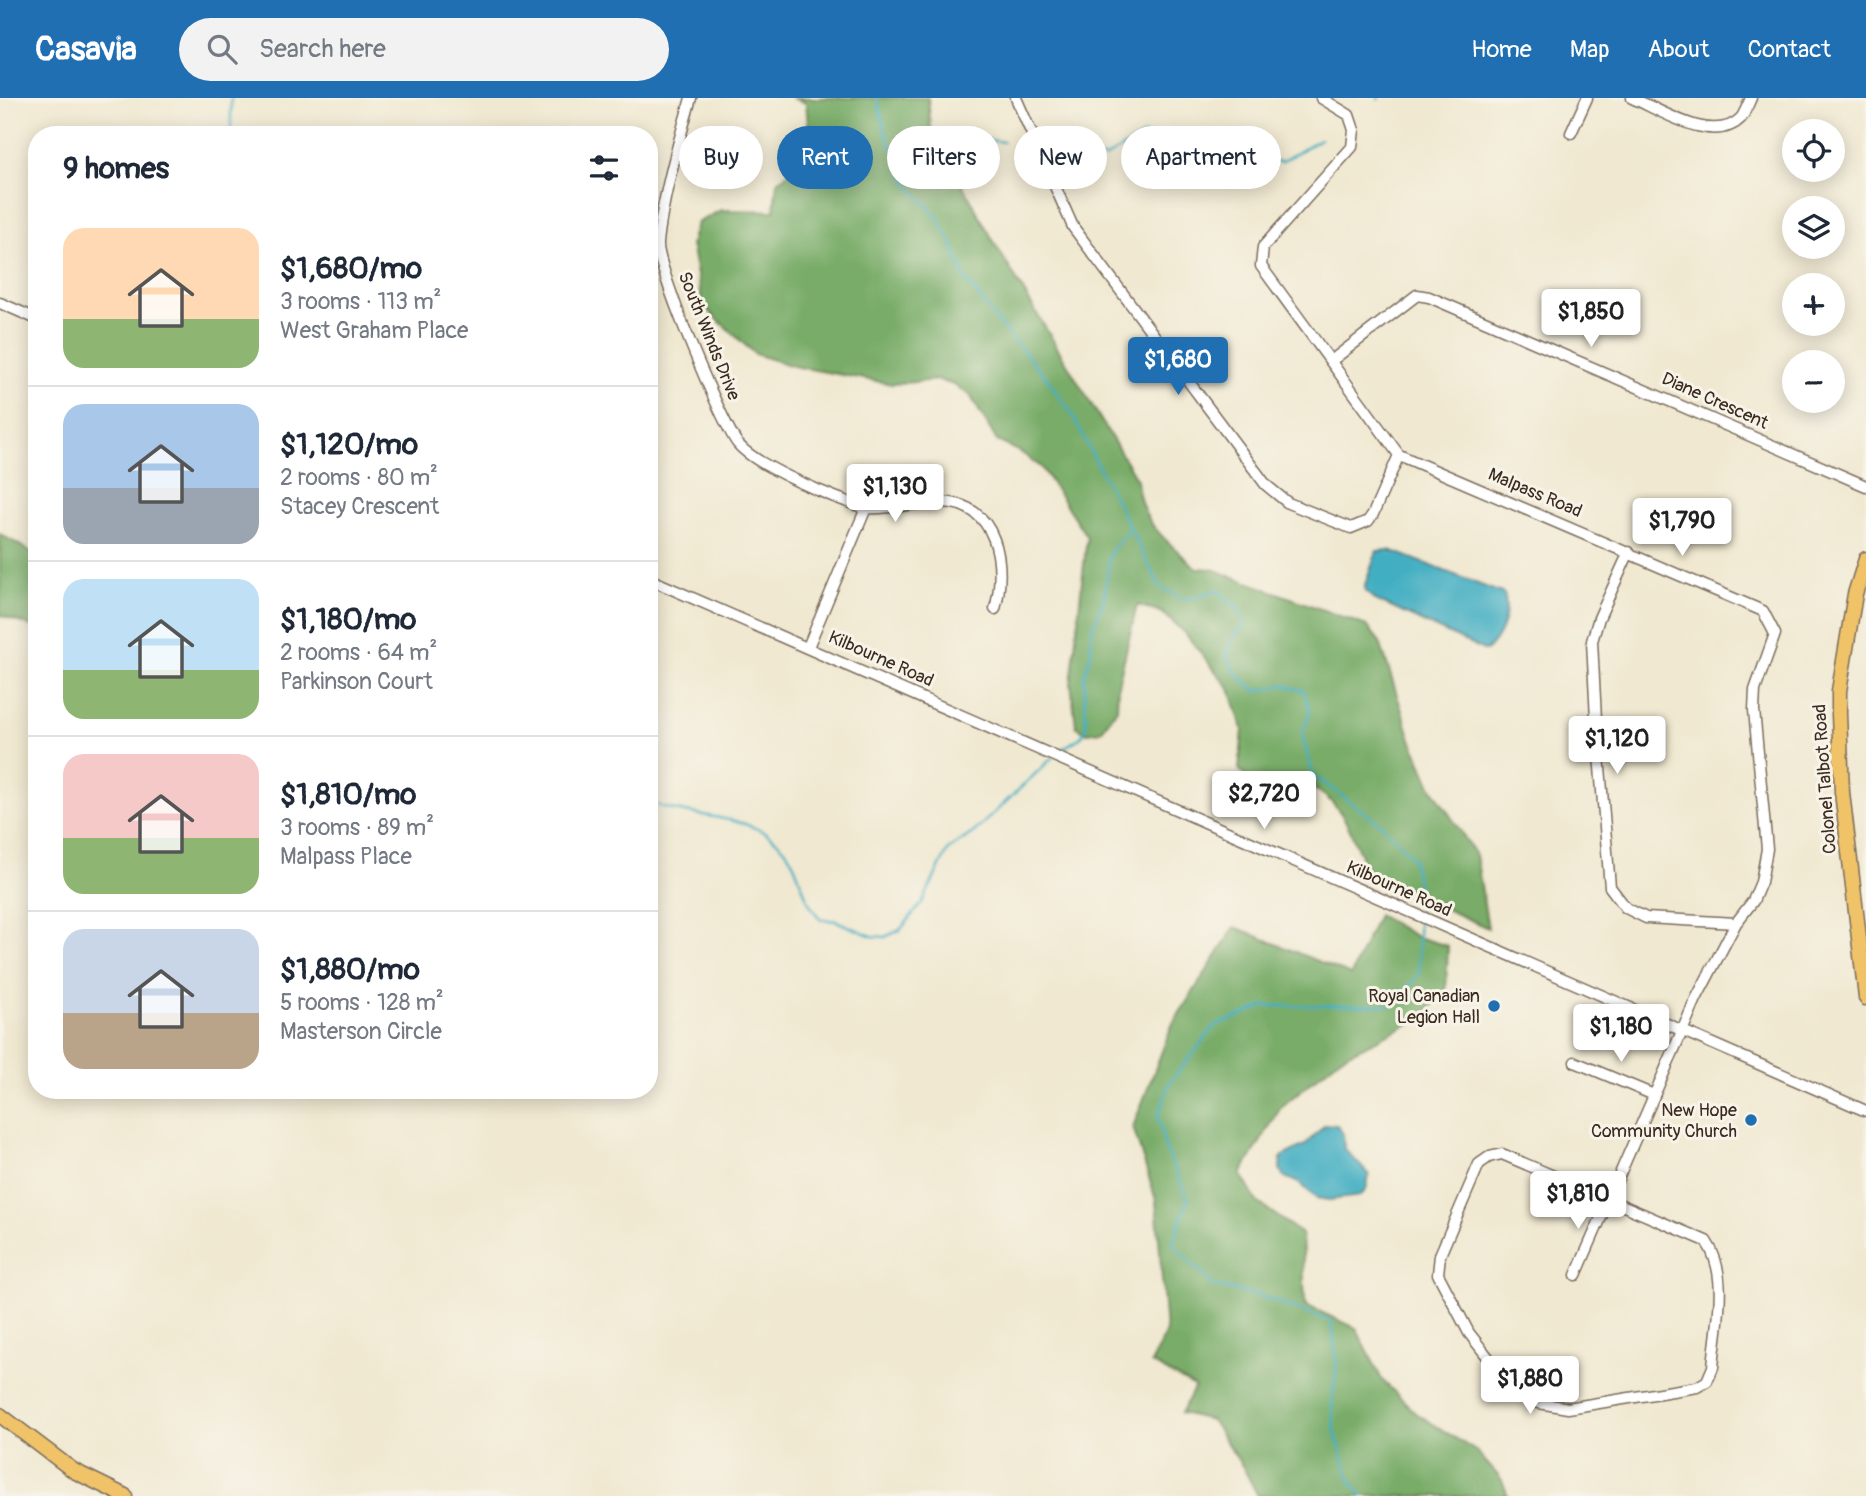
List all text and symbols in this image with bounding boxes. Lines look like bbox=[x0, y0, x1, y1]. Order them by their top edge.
search box bbox=[179, 18, 669, 81]
text: Casavia bbox=[35, 29, 137, 70]
icon: search bbox=[203, 30, 241, 68]
text: Search here bbox=[259, 33, 386, 65]
text: Home bbox=[1471, 35, 1532, 64]
text: Map bbox=[1570, 35, 1610, 64]
text: About bbox=[1648, 35, 1710, 64]
text: Contact bbox=[1748, 35, 1831, 64]
map controls bbox=[1782, 119, 1845, 413]
button: locate bbox=[1782, 119, 1845, 182]
chip: Buy bbox=[679, 126, 763, 189]
chip: Rent bbox=[777, 126, 873, 189]
chip: Filters bbox=[887, 126, 1000, 189]
chip: New bbox=[1014, 126, 1107, 189]
chip: Apartment bbox=[1121, 126, 1281, 189]
icon: filters bbox=[585, 149, 623, 187]
text: 9 homes bbox=[63, 150, 169, 187]
button: layers bbox=[1782, 196, 1845, 259]
text: $1,680/mo bbox=[280, 250, 422, 287]
icon: home bbox=[119, 256, 203, 340]
street label: South Winds Drive bbox=[673, 268, 745, 404]
button: + bbox=[1782, 273, 1845, 336]
text: 3 rooms · 113 m² bbox=[280, 287, 441, 316]
pin: $1,850 bbox=[1534, 289, 1648, 349]
text: $1,850 bbox=[1557, 297, 1625, 326]
text: West Graham Place bbox=[280, 316, 468, 345]
pin: $1,680 bbox=[1121, 338, 1235, 397]
text: $1,680 bbox=[1144, 345, 1212, 374]
button: − bbox=[1782, 350, 1845, 413]
street label: Diane Crescent bbox=[1658, 367, 1773, 435]
text: $1,120/mo bbox=[280, 426, 418, 463]
icon: home bbox=[119, 432, 203, 516]
text: 2 rooms · 80 m² bbox=[280, 463, 438, 492]
street label: Malpass Road bbox=[1485, 463, 1585, 523]
pin: $1,130 bbox=[838, 464, 952, 524]
text: $1,130 bbox=[863, 472, 927, 501]
text: Stacey Crescent bbox=[280, 492, 439, 521]
pin: $1,790 bbox=[1625, 498, 1739, 558]
text: $1,790 bbox=[1648, 506, 1716, 535]
text: $1,180/mo bbox=[280, 601, 416, 638]
icon: home bbox=[119, 607, 203, 691]
street label: Kilbourne Road bbox=[825, 626, 937, 692]
text: 2 rooms · 64 m² bbox=[280, 638, 437, 667]
text: Parkinson Court bbox=[280, 667, 433, 696]
street label: Colonel Talbot Road bbox=[1808, 703, 1842, 855]
pin: $1,120 bbox=[1560, 716, 1674, 776]
text: $1,120 bbox=[1585, 724, 1649, 753]
pin: $2,720 bbox=[1207, 772, 1321, 831]
text: $1,810/mo bbox=[280, 776, 416, 813]
text: $2,720 bbox=[1228, 779, 1300, 808]
icon: home bbox=[119, 782, 203, 866]
text: 3 rooms · 89 m² bbox=[280, 813, 434, 842]
text: Malpass Place bbox=[280, 842, 412, 871]
street label: Kilbourne Road bbox=[1343, 856, 1455, 922]
text: $1,880/mo bbox=[280, 951, 420, 988]
icon: home bbox=[119, 957, 203, 1041]
place label: Royal Canadian Legion Hall bbox=[1368, 985, 1480, 1029]
text: 5 rooms · 128 m² bbox=[280, 988, 444, 1017]
marker: Royal Canadian Legion Hall bbox=[1486, 998, 1502, 1014]
pin: $1,180 bbox=[1564, 1004, 1678, 1064]
text: $1,180 bbox=[1589, 1012, 1653, 1041]
text: Masterson Circle bbox=[280, 1017, 442, 1046]
place label: New Hope Community Church bbox=[1591, 1099, 1737, 1143]
marker: New Hope Community Church bbox=[1743, 1112, 1759, 1128]
pin: $1,810 bbox=[1521, 1172, 1635, 1231]
text: $1,810 bbox=[1546, 1179, 1610, 1208]
pin: $1,880 bbox=[1473, 1356, 1587, 1416]
text: $1,880 bbox=[1497, 1364, 1563, 1393]

